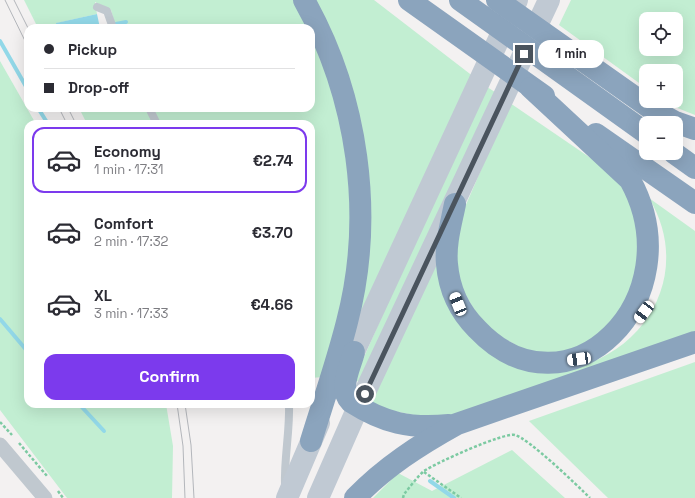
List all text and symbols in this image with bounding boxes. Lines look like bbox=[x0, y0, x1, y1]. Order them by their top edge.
map controls bbox=[639, 12, 683, 160]
button: locate bbox=[639, 12, 683, 56]
text: Pickup bbox=[68, 40, 117, 59]
callout: 1 min bbox=[538, 40, 604, 68]
route end bbox=[515, 45, 533, 63]
text: 1 min bbox=[555, 45, 587, 62]
button: + bbox=[639, 64, 683, 108]
text: Drop-off bbox=[68, 78, 129, 97]
button: − bbox=[639, 116, 683, 160]
icon: car bbox=[46, 142, 82, 178]
text: Economy bbox=[94, 142, 161, 161]
text: €2.74 bbox=[253, 151, 293, 170]
text: 1 min · 17:31 bbox=[94, 161, 163, 178]
icon: car bbox=[46, 214, 82, 250]
text: Comfort bbox=[94, 214, 154, 233]
text: €3.70 bbox=[252, 223, 293, 242]
text: 2 min · 17:32 bbox=[94, 233, 168, 250]
icon: car bbox=[46, 286, 82, 322]
text: XL bbox=[94, 286, 112, 305]
car bbox=[448, 291, 468, 317]
text: €4.66 bbox=[250, 295, 293, 314]
car bbox=[632, 299, 656, 325]
text: 3 min · 17:33 bbox=[94, 305, 168, 322]
car bbox=[566, 351, 592, 367]
button: Confirm bbox=[44, 354, 295, 400]
route start bbox=[356, 385, 374, 403]

